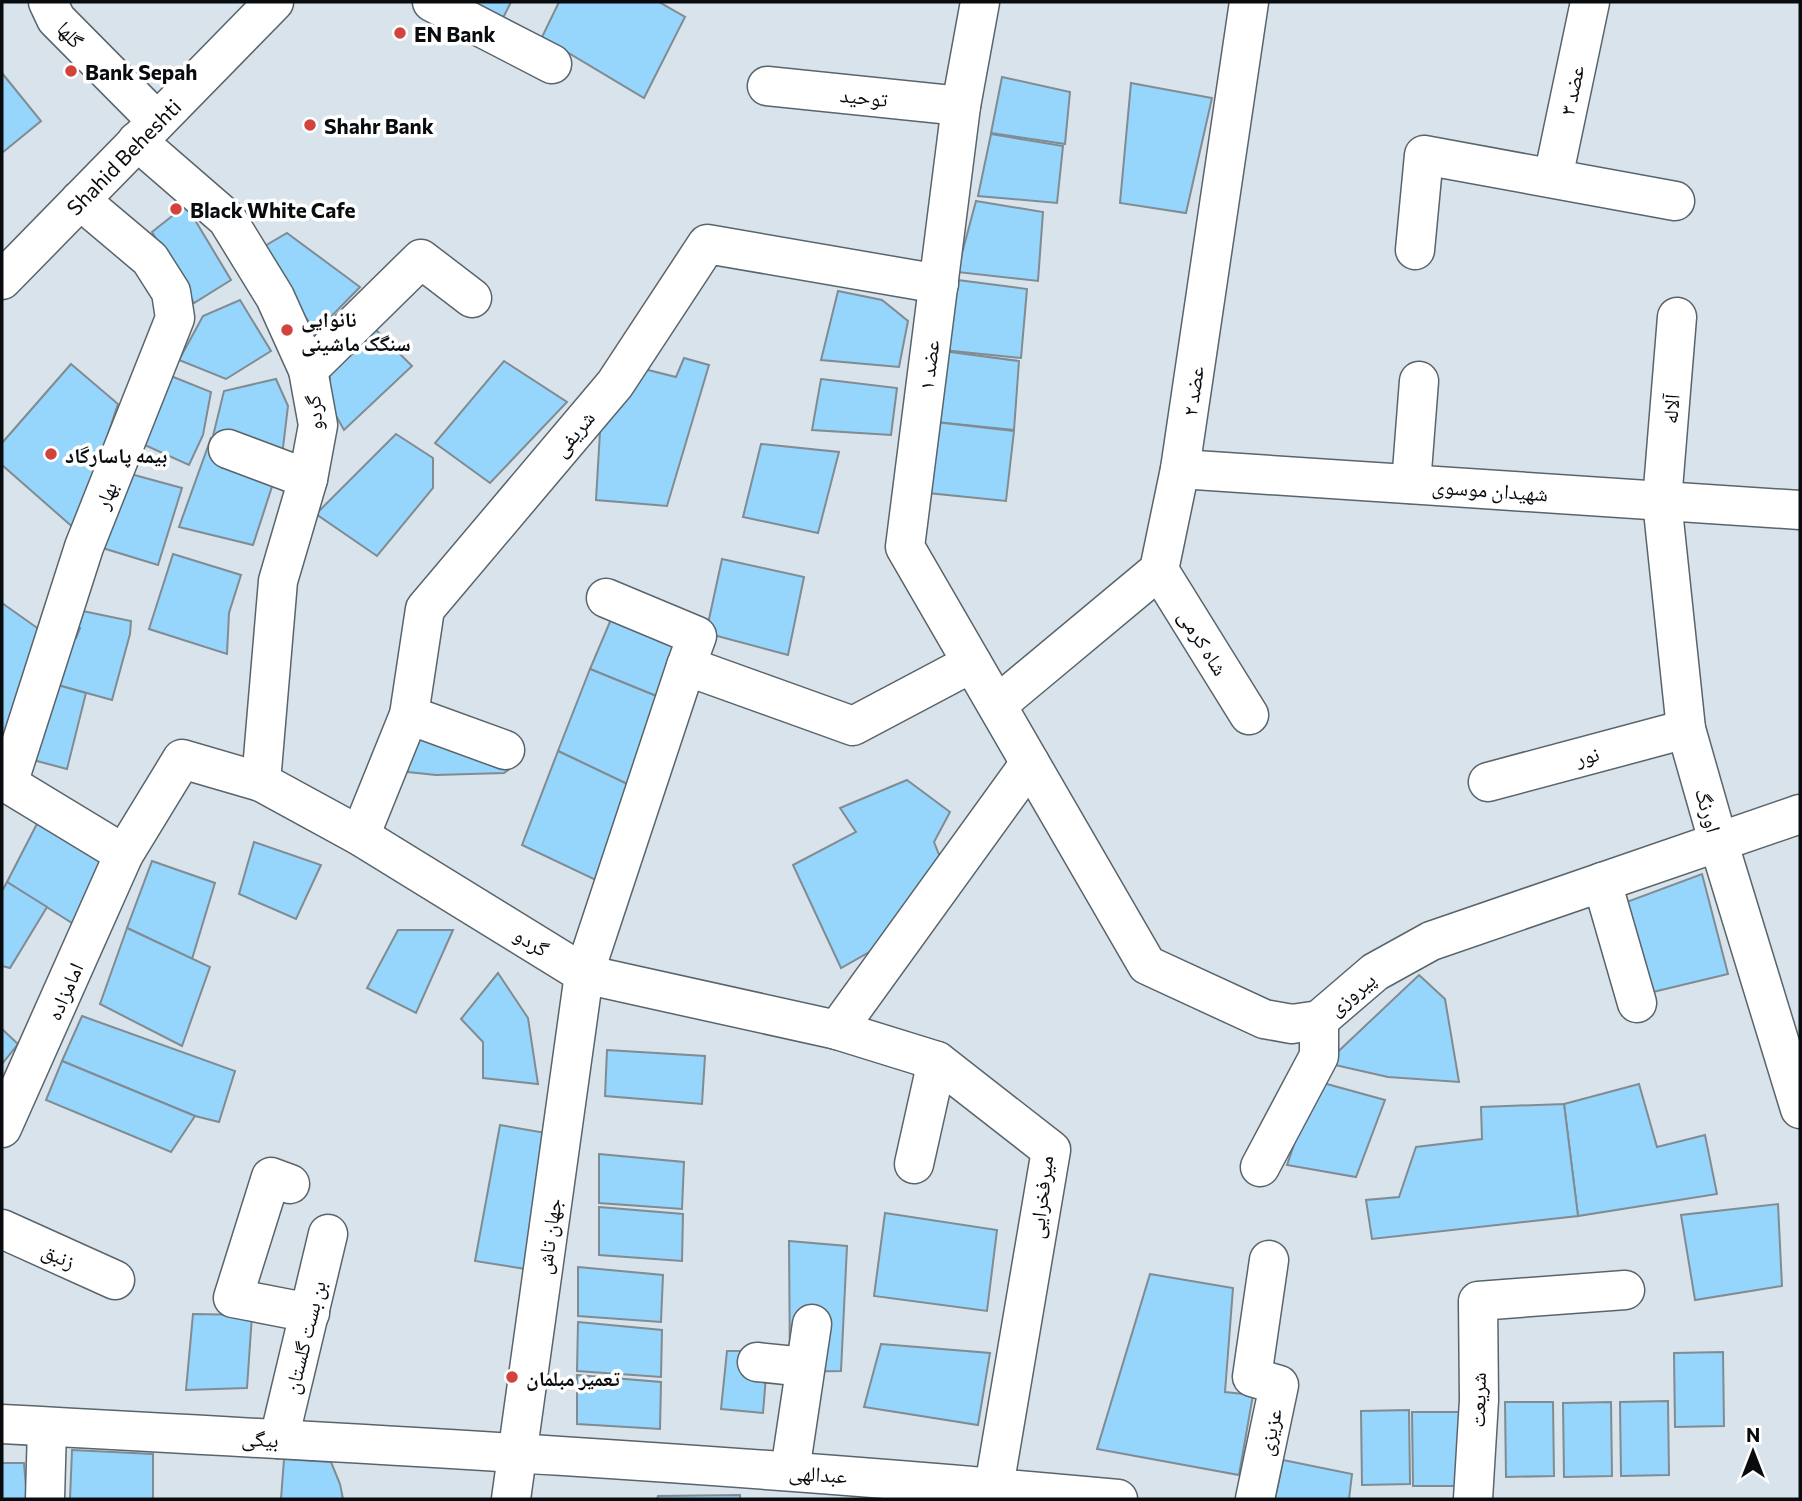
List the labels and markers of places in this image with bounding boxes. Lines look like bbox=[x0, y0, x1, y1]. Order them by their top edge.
place label: EN Bank bbox=[414, 21, 495, 46]
marker: EN Bank bbox=[392, 25, 408, 41]
place label: Bank Sepah bbox=[85, 59, 198, 84]
marker: Bank Sepah bbox=[63, 63, 79, 79]
place label: Shahr Bank bbox=[324, 113, 434, 138]
marker: Shahr Bank bbox=[302, 117, 318, 133]
place label: Black White Cafe bbox=[190, 197, 355, 222]
marker: Black White Cafe bbox=[168, 201, 184, 217]
place label: نانوایی سنگک ماشینی bbox=[301, 306, 411, 357]
marker: نانوایی سنگک ماشینی bbox=[279, 322, 295, 338]
place label: بیمه پاسارگاد bbox=[65, 442, 167, 468]
marker: بیمه پاسارگاد bbox=[43, 446, 59, 462]
place label: تعمیر مبلمان bbox=[526, 1365, 620, 1391]
marker: تعمیر مبلمان bbox=[504, 1369, 520, 1385]

